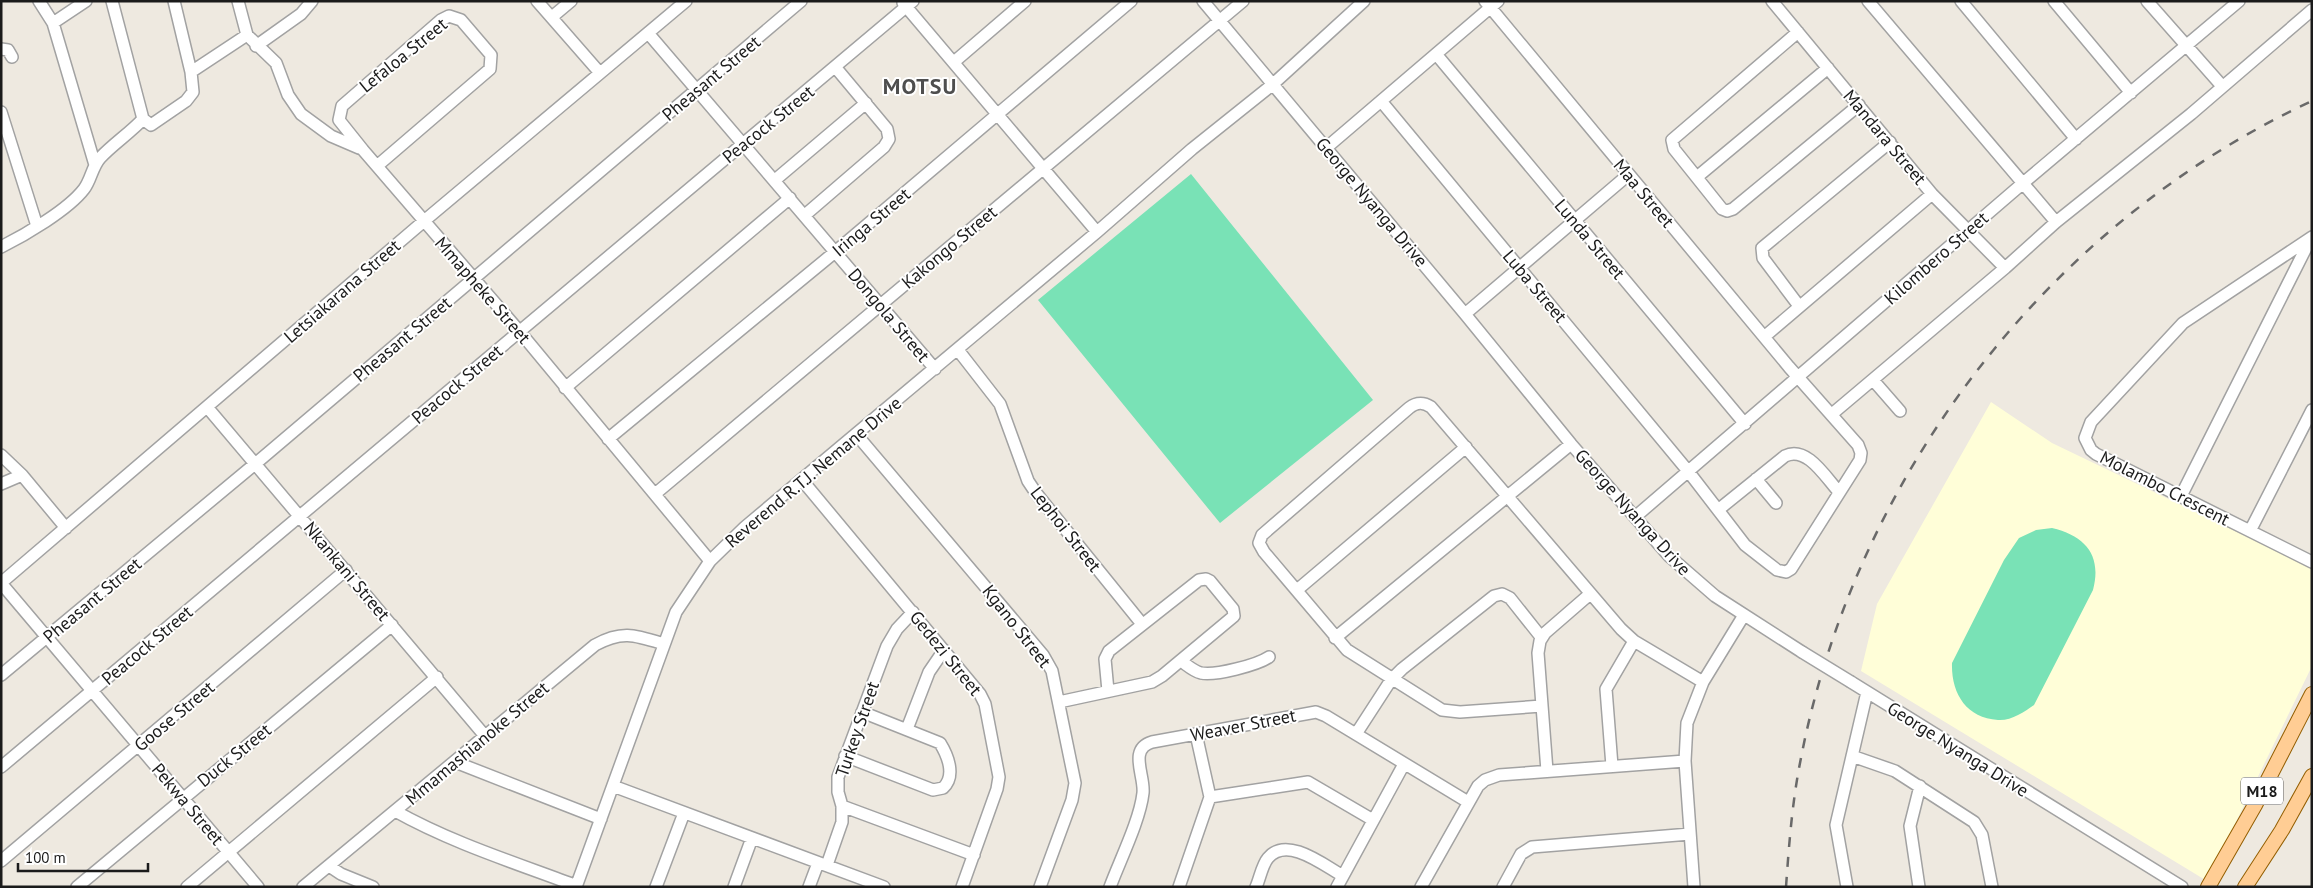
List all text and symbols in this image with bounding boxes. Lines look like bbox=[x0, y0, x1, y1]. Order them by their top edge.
street label: Lefaloa Street bbox=[354, 12, 452, 98]
street label: Pheasant Street bbox=[657, 30, 765, 126]
district label: MOTSU bbox=[883, 72, 957, 100]
street label: Peacock Street bbox=[717, 80, 819, 168]
street label: Mandara Street bbox=[1838, 85, 1932, 189]
street label: George Nyanga Drive bbox=[1311, 132, 1433, 272]
street label: Maa Street bbox=[1609, 154, 1679, 232]
street label: Iringa Street bbox=[827, 183, 915, 261]
street label: Lunda Street bbox=[1550, 194, 1630, 284]
street label: Kakongo Street bbox=[897, 200, 1001, 294]
street label: Kilombero Street bbox=[1879, 206, 1993, 310]
street label: Mmapheke Street bbox=[430, 232, 536, 348]
street label: Letsiakarana Street bbox=[279, 234, 405, 348]
street label: Luba Street bbox=[1498, 245, 1572, 327]
street label: Dongola Street bbox=[843, 263, 935, 367]
street label: Pheasant Street bbox=[348, 291, 456, 387]
street label: Peacock Street bbox=[407, 339, 507, 429]
street label: Reverend R.T.J. Nemane Drive bbox=[720, 391, 906, 553]
street label: George Nyanga Drive bbox=[1570, 444, 1696, 580]
street label: Molambo Crescent bbox=[2096, 445, 2234, 531]
street label: Lephoi Street bbox=[1025, 482, 1107, 576]
street label: Nkankani Street bbox=[299, 517, 395, 625]
street label: Pheasant Street bbox=[38, 552, 146, 648]
street label: Kgano Street bbox=[977, 580, 1057, 672]
street label: Peacock Street bbox=[97, 600, 197, 690]
street label: Gedezi Street bbox=[905, 606, 987, 700]
street label: Goose Street bbox=[129, 676, 219, 756]
street label: Mmamashianoke Street bbox=[401, 676, 553, 810]
street label: Turkey Street bbox=[830, 678, 884, 780]
street label: George Nyanga Drive bbox=[1883, 696, 2033, 802]
street label: Weaver Street bbox=[1188, 704, 1298, 746]
street label: Duck Street bbox=[192, 718, 276, 792]
street label: Pekwa Street bbox=[147, 758, 229, 850]
road number: M18 bbox=[2241, 778, 2283, 804]
scale bar bbox=[18, 840, 148, 872]
text: 100 m bbox=[25, 848, 66, 867]

